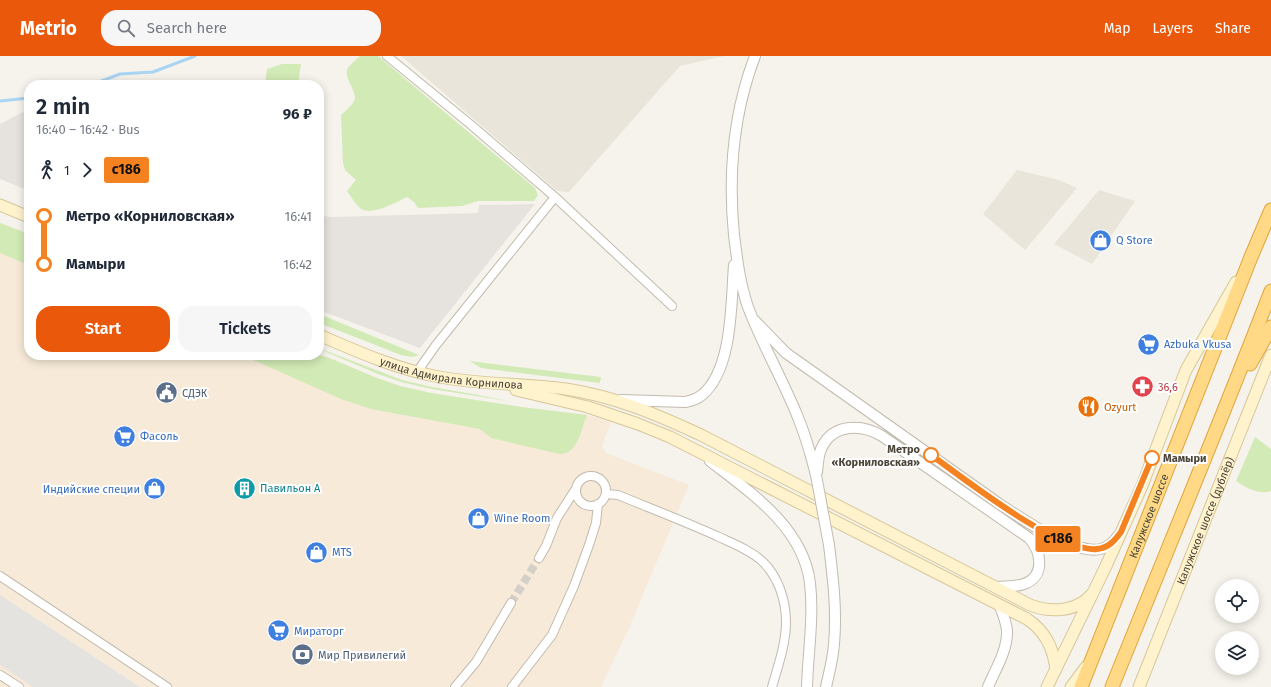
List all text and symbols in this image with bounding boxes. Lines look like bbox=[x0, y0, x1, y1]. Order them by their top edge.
search box bbox=[101, 10, 381, 46]
text: Metrio bbox=[20, 17, 77, 40]
icon: search bbox=[115, 17, 137, 39]
text: Search here bbox=[147, 19, 227, 37]
text: Map bbox=[1104, 20, 1130, 37]
text: Layers bbox=[1152, 20, 1193, 37]
text: Share bbox=[1215, 20, 1251, 37]
text: 2 min bbox=[36, 93, 90, 120]
text: 96 ₽ bbox=[283, 105, 312, 123]
text: 16:40 – 16:42 · Bus bbox=[36, 122, 140, 137]
icon: walk bbox=[36, 159, 58, 181]
icon: forward bbox=[76, 159, 98, 181]
text: с186 bbox=[112, 161, 141, 178]
text: 1 bbox=[64, 163, 70, 178]
text: Метро «Корниловская» bbox=[66, 207, 235, 225]
text: 16:41 bbox=[285, 209, 312, 224]
shop icon: Q Store bbox=[1087, 227, 1113, 253]
place label: Q Store bbox=[1116, 234, 1153, 247]
text: Мамыри bbox=[66, 255, 125, 273]
text: 16:42 bbox=[283, 257, 312, 272]
button: Start bbox=[36, 306, 170, 352]
button: Tickets bbox=[178, 306, 312, 352]
supermarket icon: Azbuka Vkusa bbox=[1136, 331, 1162, 357]
place label: Azbuka Vkusa bbox=[1164, 338, 1232, 351]
street label: улица Адмирала Корнилова bbox=[378, 355, 523, 392]
pharmacy icon: 36,6 bbox=[1130, 374, 1156, 400]
public building icon: СДЭК bbox=[153, 380, 179, 406]
place label: 36,6 bbox=[1158, 381, 1178, 394]
place label: СДЭК bbox=[182, 387, 208, 400]
restaurant icon: Ozyurt bbox=[1075, 394, 1101, 420]
place label: Ozyurt bbox=[1104, 401, 1136, 414]
supermarket icon: Фасоль bbox=[112, 423, 138, 449]
place label: Фасоль bbox=[140, 430, 179, 443]
place label: Метро «Корниловская» bbox=[832, 443, 921, 469]
marker: Метро «Корниловская» bbox=[923, 447, 939, 463]
marker: Мамыри bbox=[1144, 450, 1160, 466]
place label: Мамыри bbox=[1163, 452, 1207, 465]
street label: Калужское шоссе (дублёр) bbox=[1174, 455, 1237, 587]
street label: Калужское шоссе bbox=[1127, 472, 1172, 560]
building icon: Павильон А bbox=[231, 475, 257, 501]
shop icon: Индийские специи bbox=[142, 476, 168, 502]
place label: Павильон А bbox=[260, 482, 321, 495]
place label: Индийские специи bbox=[43, 483, 140, 496]
shop icon: Wine Room bbox=[466, 505, 492, 531]
place label: Wine Room bbox=[494, 512, 550, 525]
line badge: с186 bbox=[1030, 526, 1086, 552]
text: с186 bbox=[1043, 530, 1073, 547]
shop icon: MTS bbox=[304, 539, 330, 565]
place label: MTS bbox=[332, 546, 352, 559]
map controls bbox=[1215, 579, 1259, 675]
button: locate bbox=[1215, 579, 1259, 623]
supermarket icon: Мираторг bbox=[266, 618, 292, 644]
place label: Мираторг bbox=[294, 625, 344, 638]
button: layers bbox=[1215, 631, 1259, 675]
bank icon: Мир Привилегий bbox=[289, 642, 315, 668]
place label: Мир Привилегий bbox=[318, 649, 406, 662]

